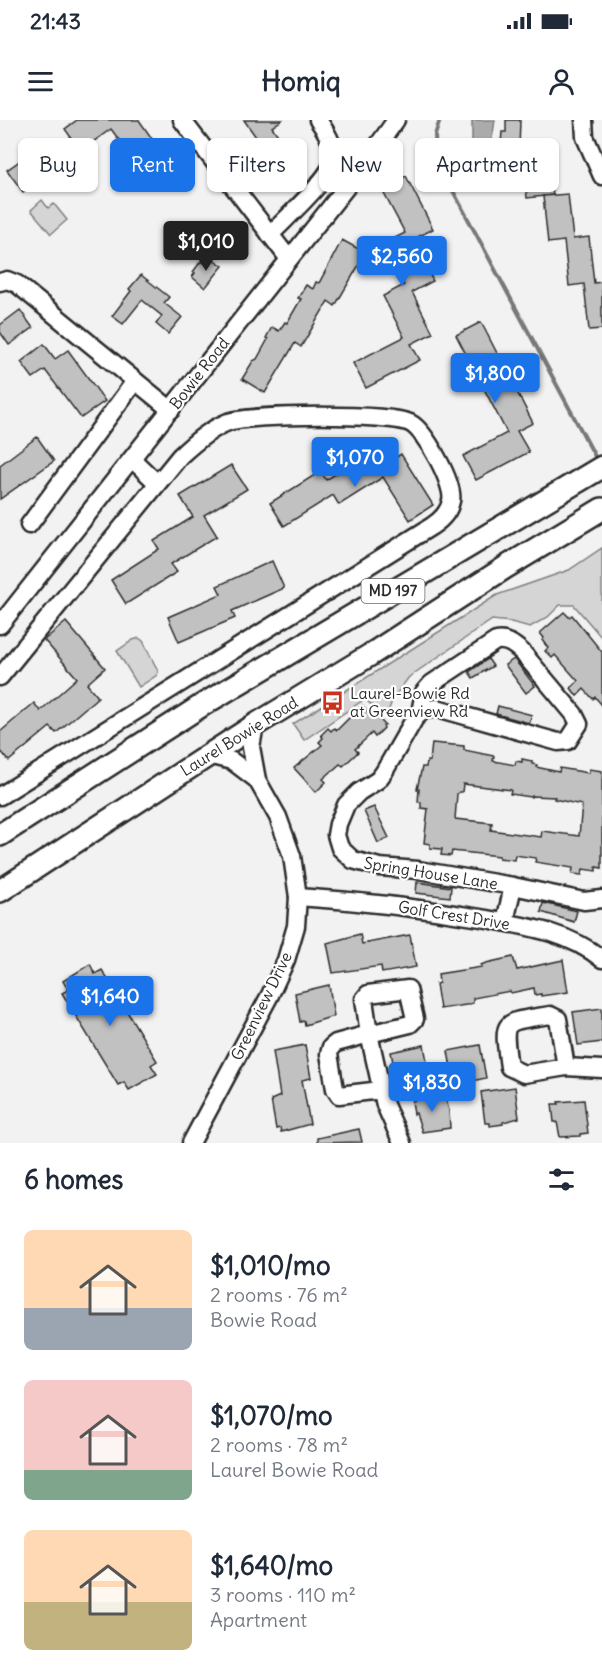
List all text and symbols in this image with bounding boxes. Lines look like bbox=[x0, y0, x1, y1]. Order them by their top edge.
text: 21:43 bbox=[30, 7, 81, 35]
text: Homiq bbox=[261, 64, 341, 98]
icon: menu bbox=[24, 65, 57, 98]
icon: person bbox=[545, 65, 578, 98]
chip: Buy bbox=[18, 138, 98, 192]
chip: Rent bbox=[110, 138, 195, 192]
chip: Filters bbox=[207, 138, 307, 192]
chip: New bbox=[319, 138, 403, 192]
chip: Apartment bbox=[415, 138, 559, 192]
pin: $1,010 bbox=[157, 221, 255, 272]
text: $1,010 bbox=[177, 228, 235, 253]
pin: $2,560 bbox=[353, 236, 451, 287]
text: $2,560 bbox=[371, 243, 433, 268]
street label: Bowie Road bbox=[165, 333, 233, 413]
pin: $1,800 bbox=[446, 353, 544, 404]
text: $1,800 bbox=[465, 360, 525, 385]
pin: $1,070 bbox=[306, 437, 404, 488]
text: $1,070 bbox=[326, 444, 384, 469]
road number: MD 197 bbox=[362, 579, 424, 603]
place label: Laurel-Bowie Rd at Greenview Rd bbox=[350, 683, 470, 721]
bus stop icon: Laurel-Bowie Rd at Greenview Rd bbox=[319, 689, 345, 715]
street label: Laurel Bowie Road bbox=[177, 692, 301, 780]
street label: Spring House Lane bbox=[363, 853, 499, 893]
street label: Golf Crest Drive bbox=[397, 896, 511, 934]
street label: Greenview Drive bbox=[226, 949, 296, 1063]
pin: $1,640 bbox=[61, 976, 159, 1027]
text: $1,640 bbox=[80, 983, 140, 1008]
pin: $1,830 bbox=[383, 1062, 481, 1113]
text: $1,830 bbox=[403, 1069, 461, 1094]
text: 6 homes bbox=[24, 1163, 123, 1196]
icon: filters bbox=[545, 1163, 578, 1196]
text: $1,010/mo bbox=[210, 1249, 331, 1282]
icon: home bbox=[72, 1254, 144, 1326]
text: 2 rooms · 76 m² bbox=[210, 1282, 348, 1307]
text: Bowie Road bbox=[210, 1307, 317, 1332]
text: $1,070/mo bbox=[210, 1399, 333, 1432]
icon: home bbox=[72, 1404, 144, 1476]
text: 2 rooms · 78 m² bbox=[210, 1432, 348, 1457]
text: Laurel Bowie Road bbox=[210, 1457, 378, 1482]
text: $1,640/mo bbox=[210, 1549, 333, 1582]
icon: home bbox=[72, 1554, 144, 1626]
text: 3 rooms · 110 m² bbox=[210, 1582, 356, 1607]
text: Apartment bbox=[210, 1607, 307, 1632]

